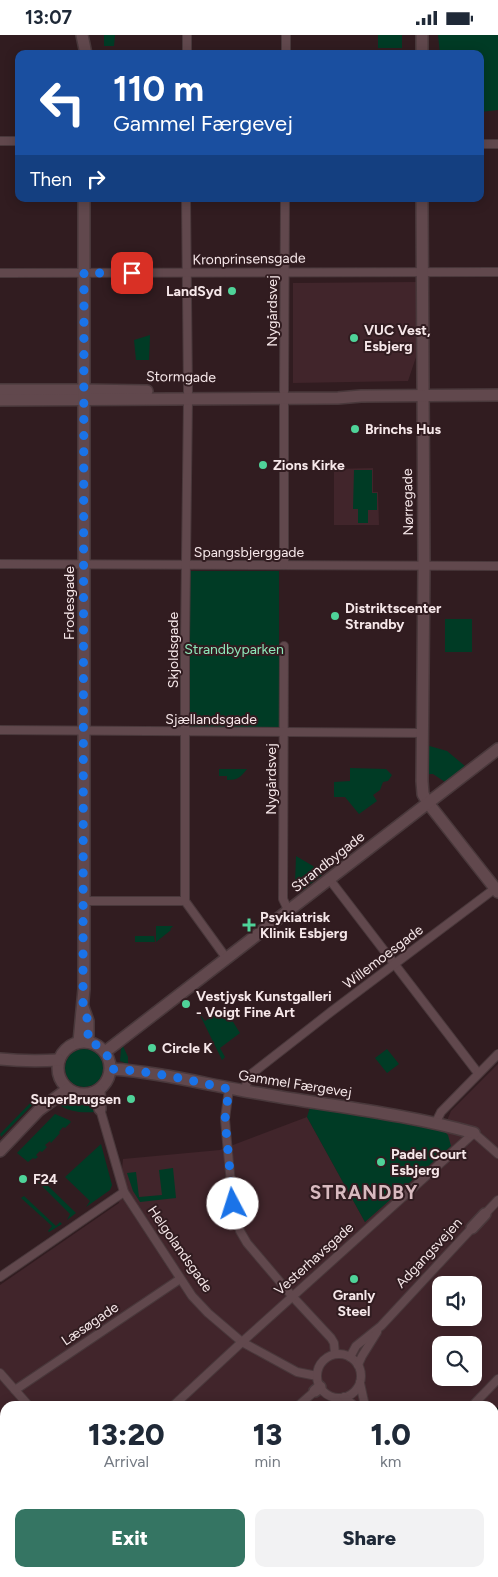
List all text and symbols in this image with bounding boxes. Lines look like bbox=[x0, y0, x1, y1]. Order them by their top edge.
text: 13:07 bbox=[25, 6, 72, 29]
text: 110 m bbox=[113, 68, 204, 110]
icon: left bbox=[30, 70, 95, 135]
text: Gammel Færgevej bbox=[113, 110, 293, 137]
icon: right bbox=[82, 165, 110, 193]
text: Then bbox=[30, 168, 72, 191]
street label: Kronprinsensgade bbox=[192, 250, 306, 268]
pin bbox=[111, 252, 153, 294]
icon: arrive bbox=[118, 259, 146, 287]
street label: Nygårdsvej bbox=[264, 275, 281, 347]
place label: LandSyd bbox=[166, 283, 222, 300]
marker: LandSyd bbox=[226, 285, 238, 297]
place label: VUC Vest, Esbjerg bbox=[364, 322, 431, 355]
marker: VUC Vest, Esbjerg bbox=[348, 332, 360, 344]
street label: Stormgade bbox=[146, 368, 216, 386]
place label: Brinchs Hus bbox=[365, 421, 441, 438]
marker: Brinchs Hus bbox=[349, 423, 361, 435]
place label: Zions Kirke bbox=[273, 457, 345, 474]
marker: Zions Kirke bbox=[257, 459, 269, 471]
street label: Nørregade bbox=[399, 468, 417, 536]
street label: Spangsbjerggade bbox=[194, 544, 305, 561]
street label: Frodesgade bbox=[61, 566, 78, 640]
place label: Distriktscenter Strandby bbox=[345, 600, 442, 633]
marker: Distriktscenter Strandby bbox=[329, 610, 341, 622]
street label: Skjoldsgade bbox=[165, 612, 182, 688]
park label: Strandbyparken bbox=[184, 641, 284, 658]
street label: Sjællandsgade bbox=[165, 711, 257, 728]
street label: Nygårdsvej bbox=[263, 743, 280, 815]
street label: Strandbygade bbox=[288, 828, 368, 896]
place label: Psykiatrisk Klinik Esbjerg bbox=[260, 909, 348, 942]
marker: Psykiatrisk Klinik Esbjerg bbox=[242, 918, 256, 932]
street label: Willemoesgade bbox=[340, 921, 427, 993]
place label: Vestjysk Kunstgalleri - Voigt Fine Art bbox=[196, 988, 332, 1021]
marker: Vestjysk Kunstgalleri - Voigt Fine Art bbox=[180, 998, 192, 1010]
place label: Circle K bbox=[162, 1040, 213, 1057]
marker: Circle K bbox=[146, 1042, 158, 1054]
street label: Gammel Færgevej bbox=[237, 1067, 353, 1101]
place label: SuperBrugsen bbox=[31, 1091, 121, 1108]
marker: SuperBrugsen bbox=[125, 1093, 137, 1105]
place label: Padel Court Esbjerg bbox=[391, 1146, 467, 1179]
marker: Padel Court Esbjerg bbox=[375, 1156, 387, 1168]
place label: F24 bbox=[33, 1171, 58, 1188]
marker: F24 bbox=[17, 1173, 29, 1185]
position arrow bbox=[206, 1177, 258, 1229]
district label: STRANDBY bbox=[310, 1181, 418, 1204]
street label: Helgolandsgade bbox=[144, 1203, 216, 1296]
street label: Adgangsvejen bbox=[392, 1214, 466, 1292]
street label: Vesterhavsgade bbox=[271, 1219, 357, 1299]
marker: Granly Steel bbox=[348, 1273, 360, 1285]
map controls bbox=[432, 1276, 482, 1386]
button: sound bbox=[432, 1276, 482, 1326]
place label: Granly Steel bbox=[333, 1287, 376, 1320]
street label: Læsøgade bbox=[58, 1298, 122, 1349]
button: search bbox=[432, 1336, 482, 1386]
text: 13:20 bbox=[88, 1416, 165, 1453]
text: 13 bbox=[253, 1416, 282, 1453]
text: 1.0 bbox=[370, 1416, 411, 1453]
text: Arrival bbox=[104, 1452, 149, 1471]
text: min bbox=[254, 1452, 281, 1471]
text: km bbox=[380, 1452, 401, 1471]
button: Exit bbox=[15, 1509, 245, 1567]
button: Share bbox=[255, 1509, 484, 1567]

